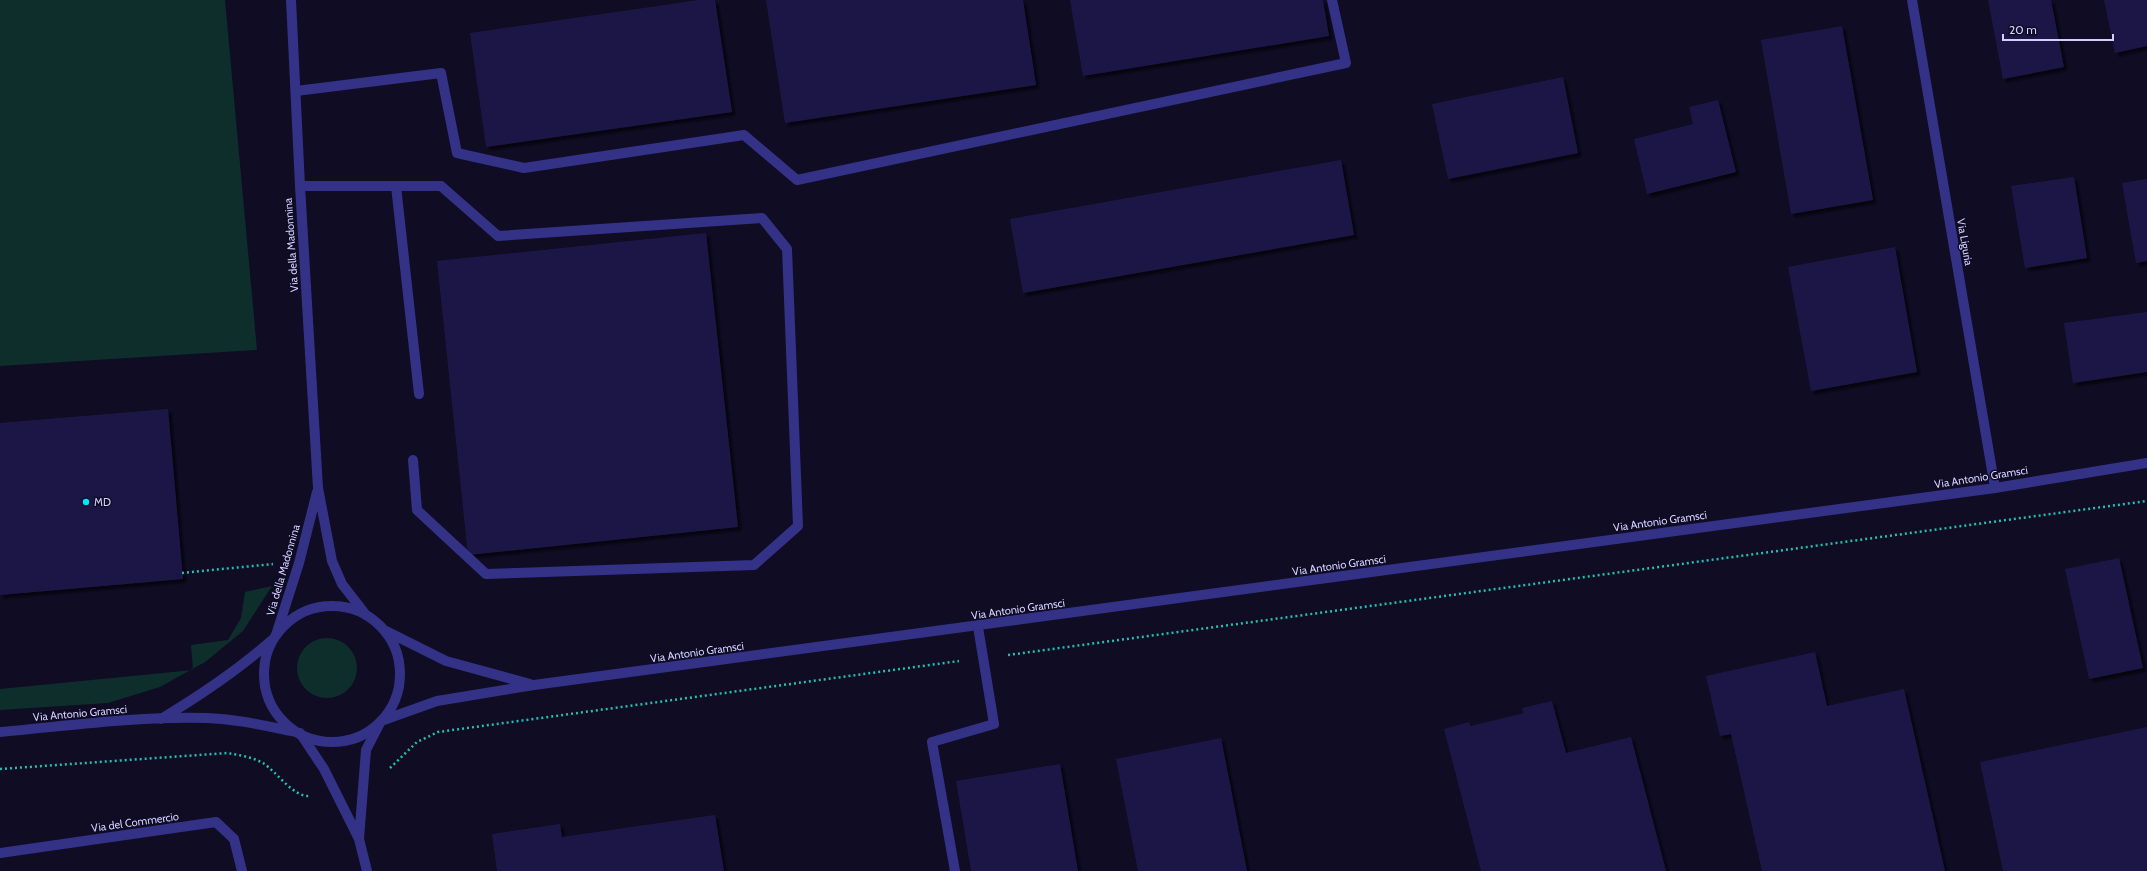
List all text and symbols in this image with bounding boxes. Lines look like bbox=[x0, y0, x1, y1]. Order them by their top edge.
scale bar bbox=[2003, 16, 2113, 42]
text: 20 m bbox=[2009, 22, 2037, 37]
street label: Via della Madonnina bbox=[281, 197, 301, 293]
street label: Via Liguria bbox=[1954, 217, 1976, 267]
street label: Via Antonio Gramsci bbox=[1933, 463, 2029, 491]
place label: MD bbox=[94, 495, 111, 509]
marker: MD bbox=[81, 497, 91, 507]
street label: Via Antonio Gramsci bbox=[1612, 508, 1708, 534]
street label: Via della Madonnina bbox=[263, 522, 303, 617]
street label: Via Antonio Gramsci bbox=[1291, 552, 1387, 578]
street label: Via Antonio Gramsci bbox=[970, 596, 1066, 622]
street label: Via Antonio Gramsci bbox=[649, 639, 745, 665]
street label: Via Antonio Gramsci bbox=[32, 702, 128, 724]
street label: Via del Commercio bbox=[90, 809, 180, 835]

